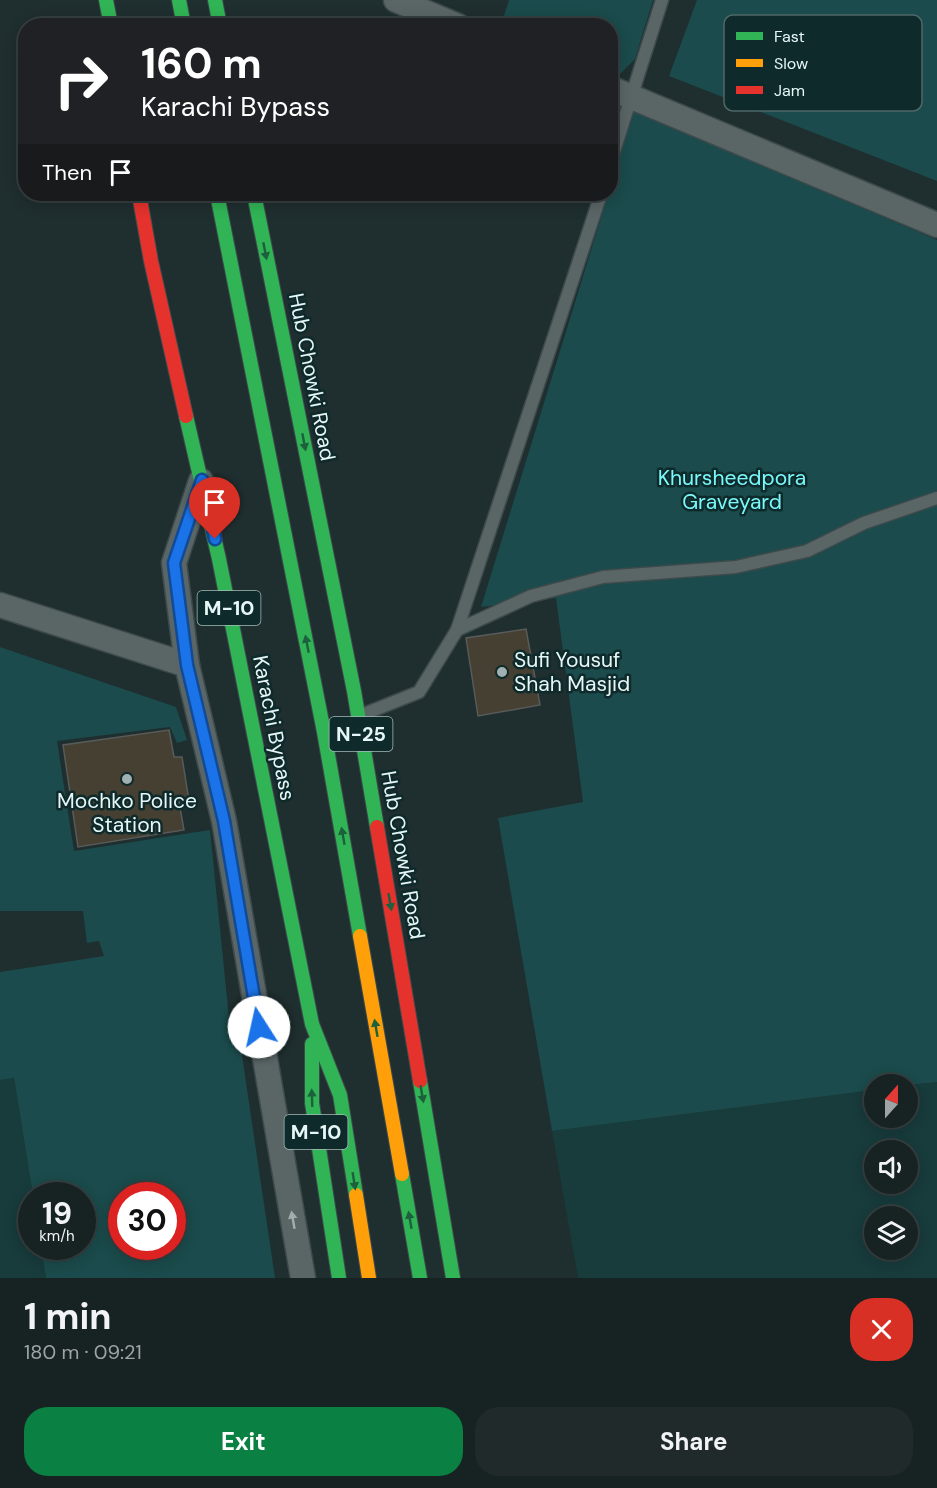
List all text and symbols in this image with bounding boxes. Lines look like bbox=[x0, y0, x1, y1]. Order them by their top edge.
legend bbox=[724, 15, 922, 111]
text: Fast bbox=[774, 26, 805, 47]
text: 160 m bbox=[141, 36, 262, 91]
icon: right bbox=[42, 42, 120, 120]
text: Slow bbox=[774, 53, 808, 74]
text: Jam bbox=[774, 80, 805, 101]
text: Karachi Bypass bbox=[141, 89, 330, 124]
icon: arrive bbox=[104, 156, 137, 189]
text: Then bbox=[42, 158, 92, 187]
one-way arrow bbox=[261, 242, 271, 260]
street label: Hub Chowki Road bbox=[282, 291, 342, 463]
one-way arrow bbox=[300, 433, 309, 452]
park label: Khursheedpora Graveyard bbox=[658, 464, 806, 516]
pin bbox=[189, 477, 240, 539]
icon: arrive bbox=[198, 486, 231, 519]
road number: M-10 bbox=[198, 591, 260, 625]
one-way arrow bbox=[302, 635, 311, 654]
place label: Sufi Yousuf Shah Masjid bbox=[514, 646, 630, 698]
street label: Karachi Bypass bbox=[246, 653, 302, 803]
marker: Sufi Yousuf Shah Masjid bbox=[495, 665, 509, 679]
road number: N-25 bbox=[330, 717, 392, 751]
street label: Hub Chowki Road bbox=[374, 769, 432, 941]
marker: Mochko Police Station bbox=[120, 772, 134, 786]
place label: Mochko Police Station bbox=[57, 787, 197, 839]
one-way arrow bbox=[338, 827, 347, 846]
one-way arrow bbox=[385, 893, 394, 912]
position arrow bbox=[227, 995, 291, 1059]
one-way arrow bbox=[372, 1019, 381, 1038]
north arrow bbox=[864, 1074, 918, 1128]
map controls bbox=[864, 1074, 918, 1260]
one-way arrow bbox=[418, 1085, 427, 1104]
one-way arrow bbox=[308, 1089, 317, 1108]
road number: M-10 bbox=[284, 1115, 348, 1149]
button: sound bbox=[864, 1140, 918, 1194]
one-way arrow bbox=[349, 1172, 358, 1191]
speed limit sign: 30 bbox=[108, 1182, 186, 1260]
text: 19 bbox=[42, 1194, 72, 1233]
button: layers bbox=[864, 1206, 918, 1260]
one-way arrow bbox=[288, 1211, 297, 1230]
one-way arrow bbox=[405, 1211, 414, 1230]
text: km/h bbox=[39, 1226, 75, 1246]
text: 1 min bbox=[24, 1293, 112, 1340]
button: close bbox=[850, 1298, 913, 1361]
text: 180 m · 09:21 bbox=[24, 1339, 142, 1365]
button: Exit bbox=[24, 1407, 463, 1476]
button: Share bbox=[475, 1407, 913, 1476]

